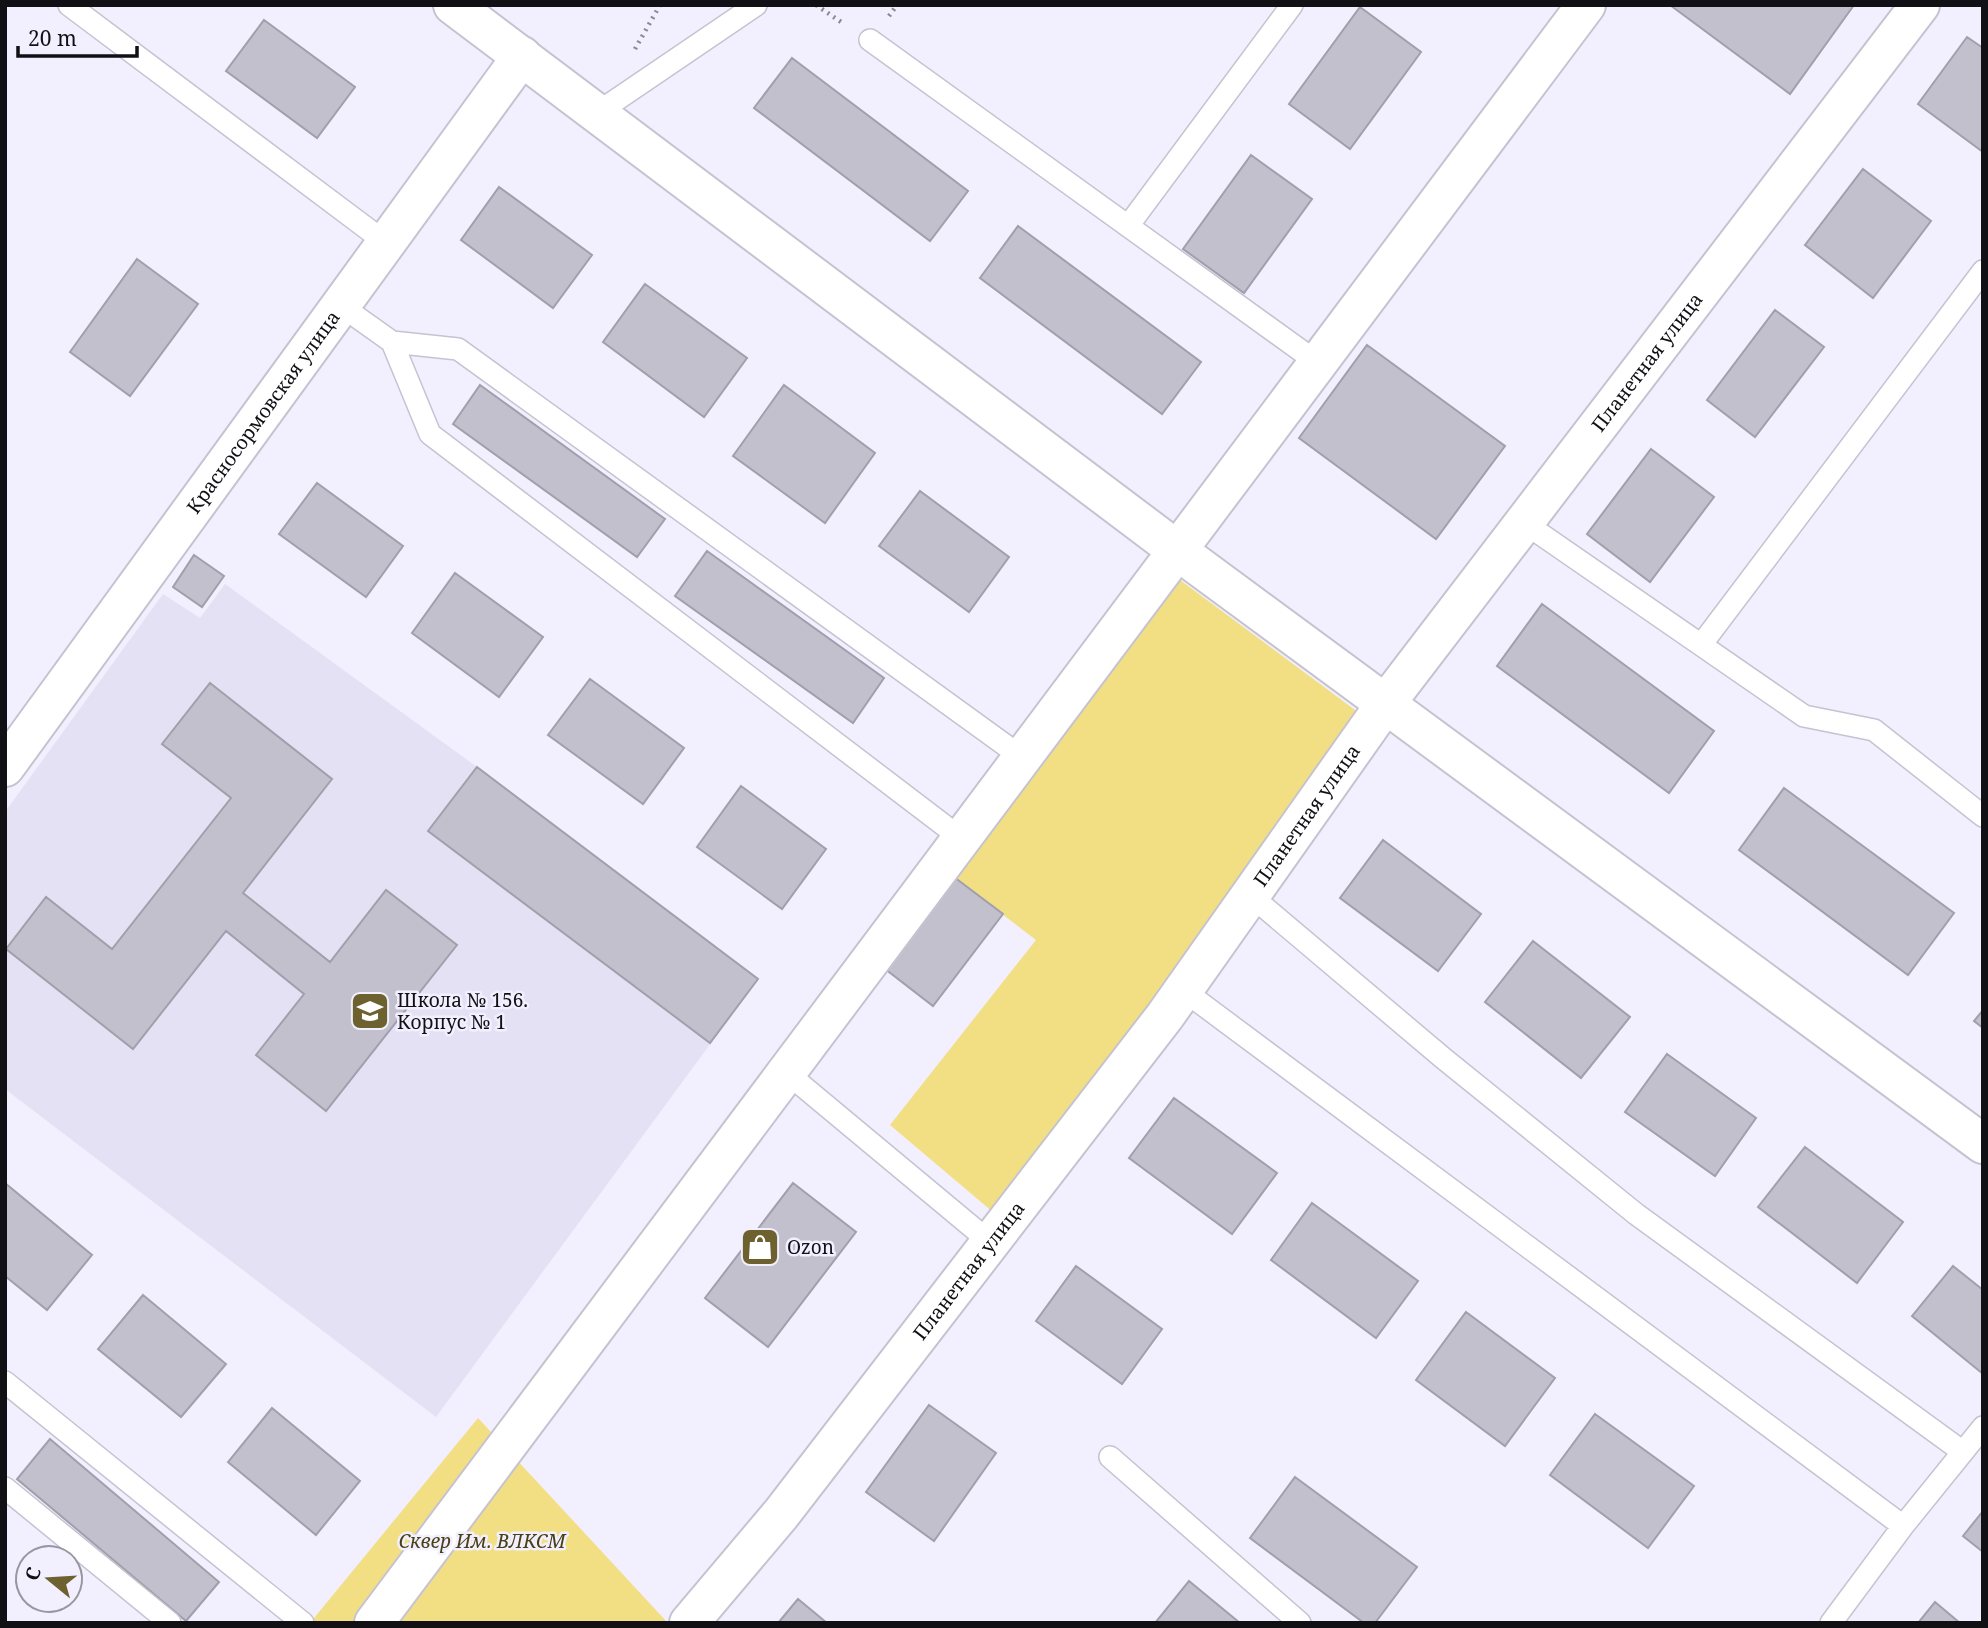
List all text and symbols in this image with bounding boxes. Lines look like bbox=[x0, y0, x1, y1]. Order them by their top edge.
scale bar bbox=[18, 14, 136, 58]
text: 20 m bbox=[28, 24, 77, 52]
street label: Планетная улица bbox=[1585, 287, 1708, 437]
street label: Красносормовская улица bbox=[181, 305, 346, 519]
street label: Планетная улица bbox=[1247, 739, 1366, 892]
place label: Школа № 156. Корпус № 1 bbox=[397, 987, 528, 1035]
school or university icon: Школа № 156. Корпус № 1 bbox=[349, 990, 391, 1032]
street label: Планетная улица bbox=[907, 1196, 1030, 1345]
shop icon: Ozon bbox=[739, 1226, 781, 1268]
place label: Ozon bbox=[787, 1234, 834, 1260]
park label: Сквер Им. ВЛКСМ bbox=[398, 1528, 567, 1554]
north arrow bbox=[14, 1544, 84, 1614]
text: С bbox=[19, 1564, 47, 1584]

